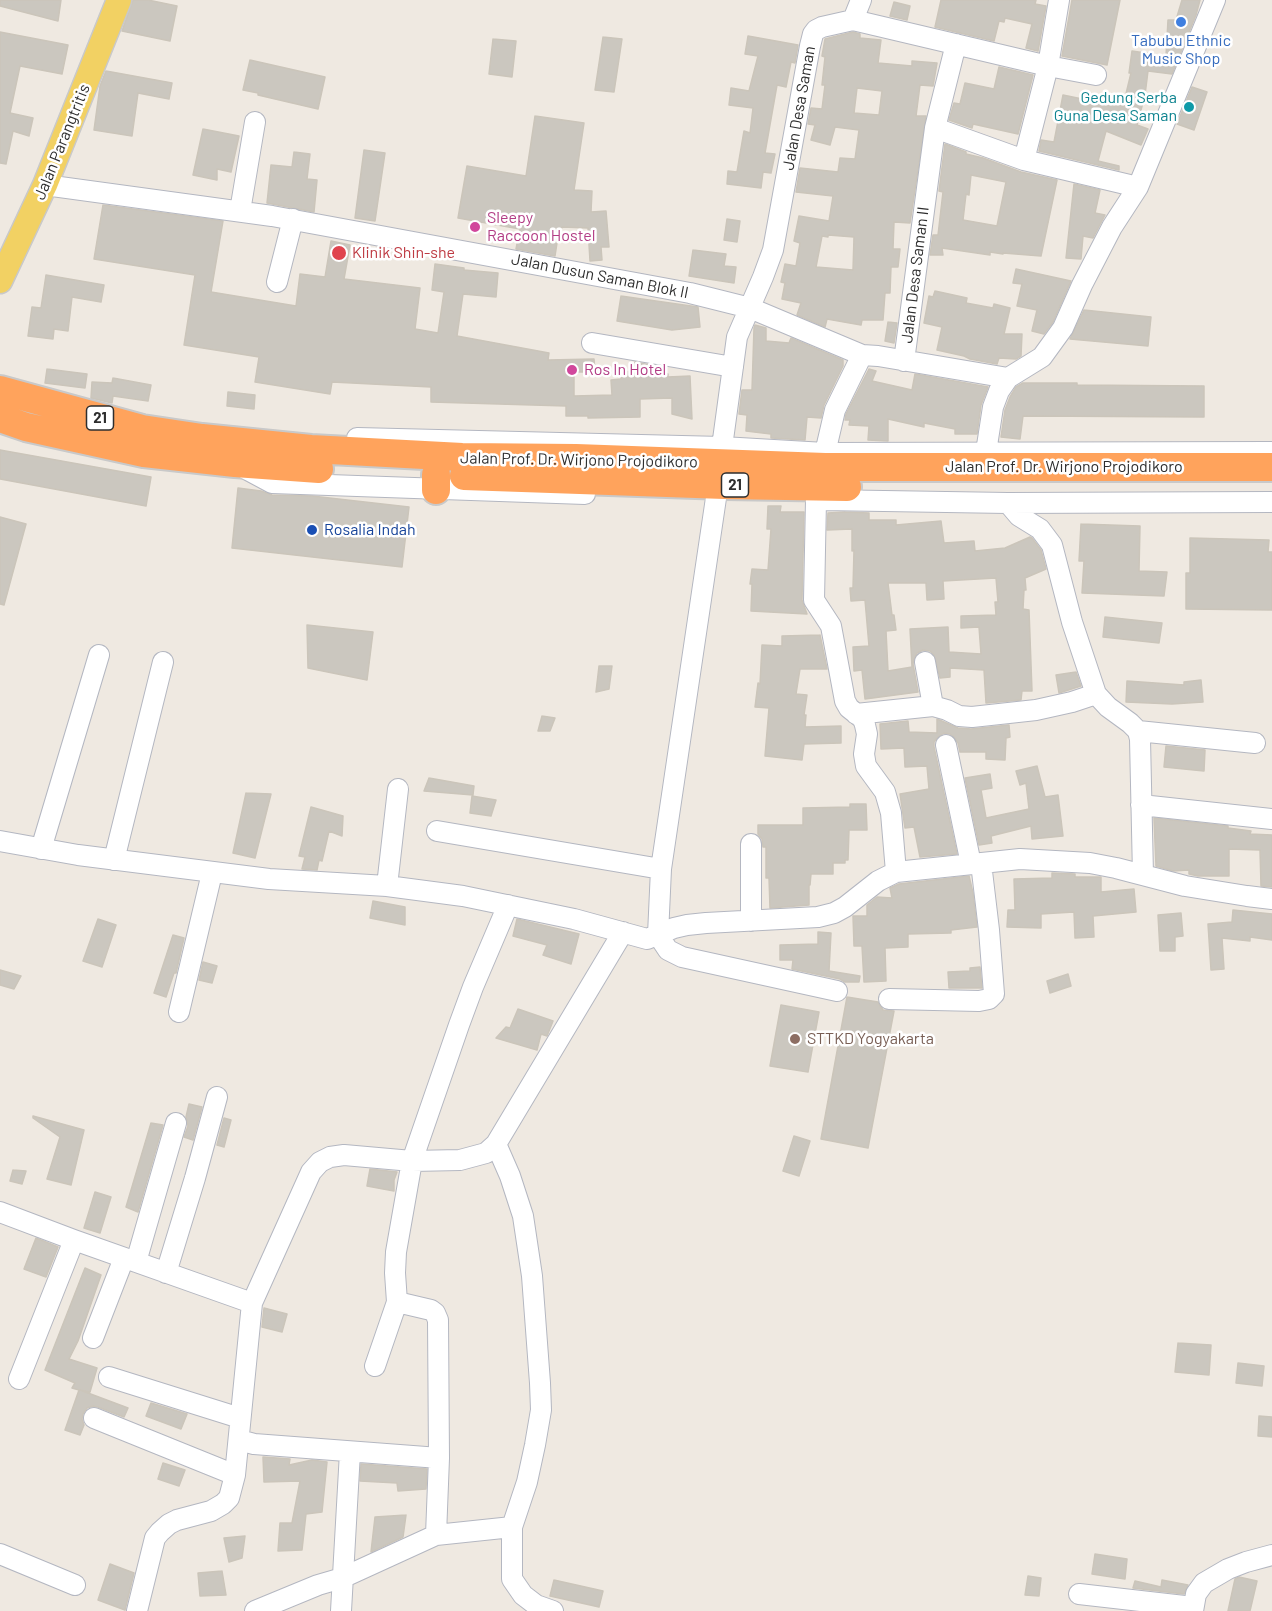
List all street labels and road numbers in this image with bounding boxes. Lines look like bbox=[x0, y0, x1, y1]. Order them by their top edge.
street label: Jalan Desa Saman bbox=[779, 44, 819, 172]
street label: Jalan Parangtritis bbox=[30, 81, 94, 203]
street label: Jalan Desa Saman II bbox=[897, 206, 933, 344]
street label: Jalan Dusun Saman Blok II bbox=[510, 249, 690, 303]
road number: 21 bbox=[86, 406, 114, 430]
street label: Jalan Prof. Dr. Wirjono Projodikoro bbox=[460, 448, 698, 472]
street label: Jalan Prof. Dr. Wirjono Projodikoro bbox=[945, 457, 1183, 477]
road number: 21 bbox=[722, 473, 748, 497]

